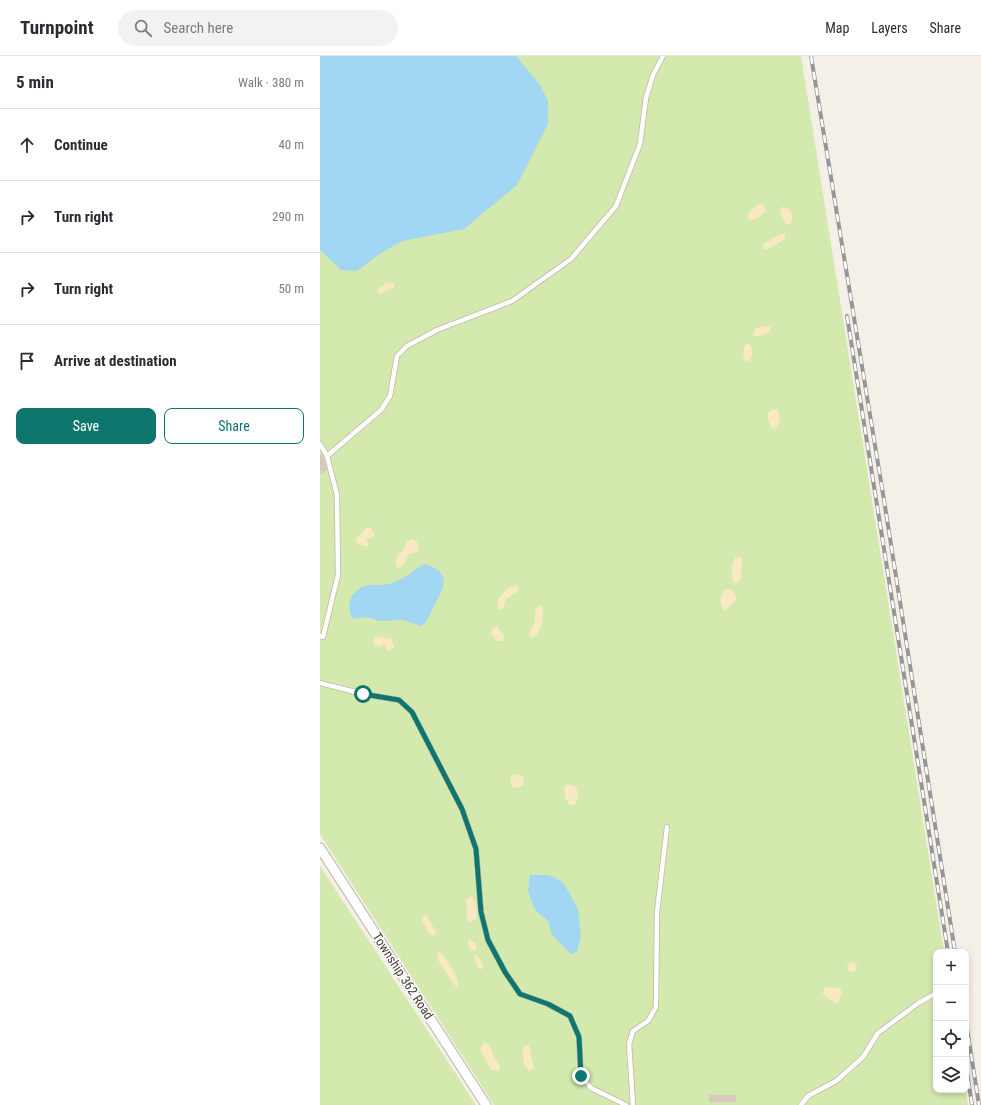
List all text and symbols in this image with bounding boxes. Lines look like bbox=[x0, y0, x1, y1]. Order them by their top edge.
search box bbox=[118, 10, 398, 46]
text: Turnpoint bbox=[20, 16, 94, 39]
icon: search bbox=[132, 17, 154, 39]
text: Search here bbox=[164, 19, 233, 37]
text: Map bbox=[825, 20, 849, 36]
text: Layers bbox=[871, 20, 908, 36]
text: Share bbox=[930, 20, 961, 36]
text: 5 min bbox=[16, 72, 54, 92]
text: Walk · 380 m bbox=[238, 75, 304, 90]
icon: ahead bbox=[16, 134, 38, 156]
text: Continue bbox=[54, 136, 108, 154]
text: 40 m bbox=[278, 137, 304, 152]
icon: right bbox=[16, 206, 38, 228]
text: Turn right bbox=[54, 208, 113, 226]
text: 290 m bbox=[272, 209, 304, 224]
icon: right bbox=[16, 278, 38, 300]
text: Turn right bbox=[54, 280, 113, 298]
text: 50 m bbox=[278, 281, 304, 296]
icon: arrive bbox=[16, 350, 38, 372]
text: Arrive at destination bbox=[54, 352, 177, 370]
button: Save bbox=[16, 408, 156, 444]
button: Share bbox=[164, 408, 304, 444]
route start bbox=[354, 685, 372, 703]
street label: Township 362 Road bbox=[369, 930, 437, 1022]
map controls bbox=[933, 949, 969, 1093]
button: + bbox=[933, 949, 969, 985]
button: − bbox=[933, 985, 969, 1021]
button: locate bbox=[933, 1021, 969, 1057]
button: layers bbox=[933, 1057, 969, 1093]
route end bbox=[572, 1067, 590, 1085]

